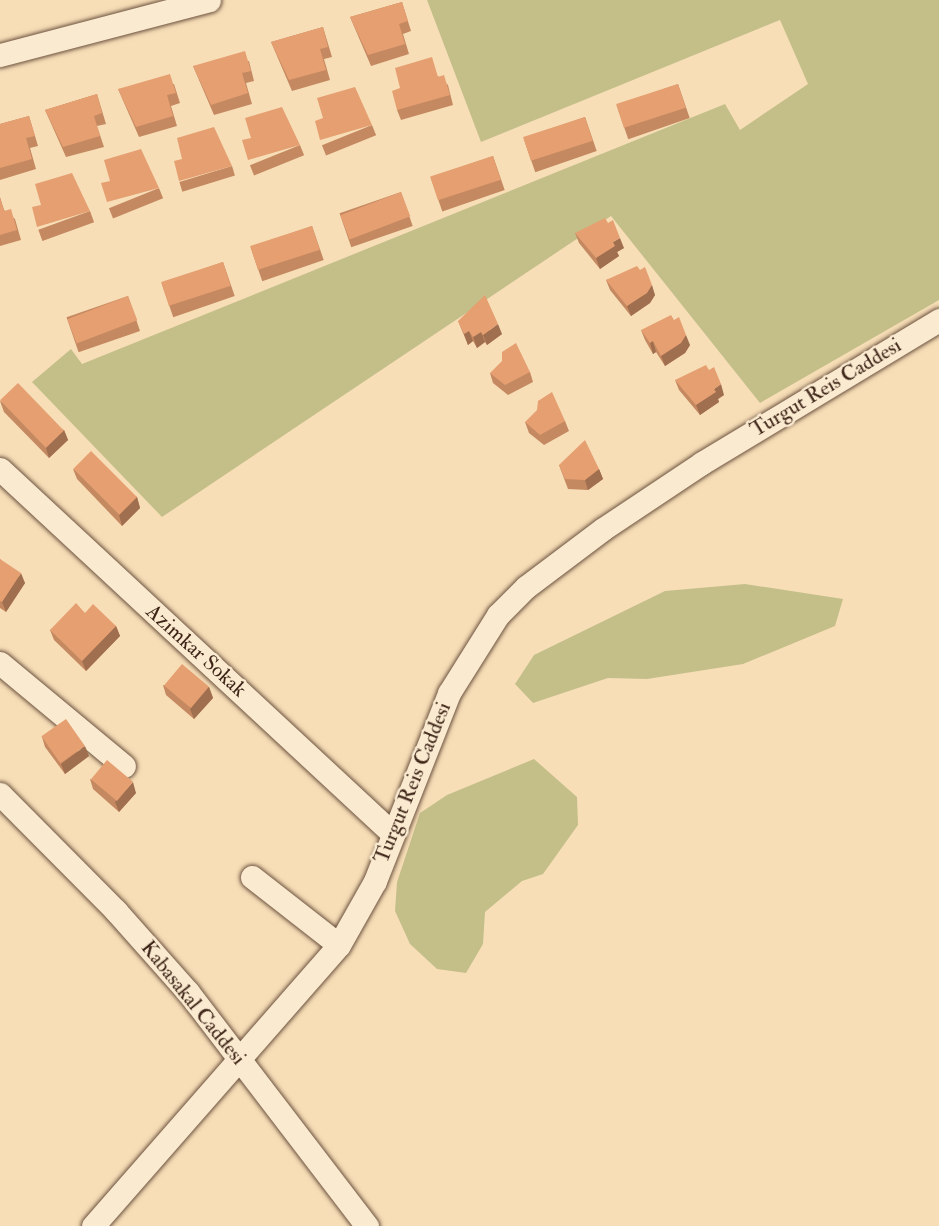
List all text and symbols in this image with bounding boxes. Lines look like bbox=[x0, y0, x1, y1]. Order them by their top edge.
street label: Turgut Reis Caddesi bbox=[746, 333, 906, 443]
street label: Azimkar Sokak bbox=[141, 599, 251, 703]
street label: Turgut Reis Caddesi bbox=[369, 699, 457, 867]
street label: Kabasakal Caddesi bbox=[135, 936, 251, 1070]

